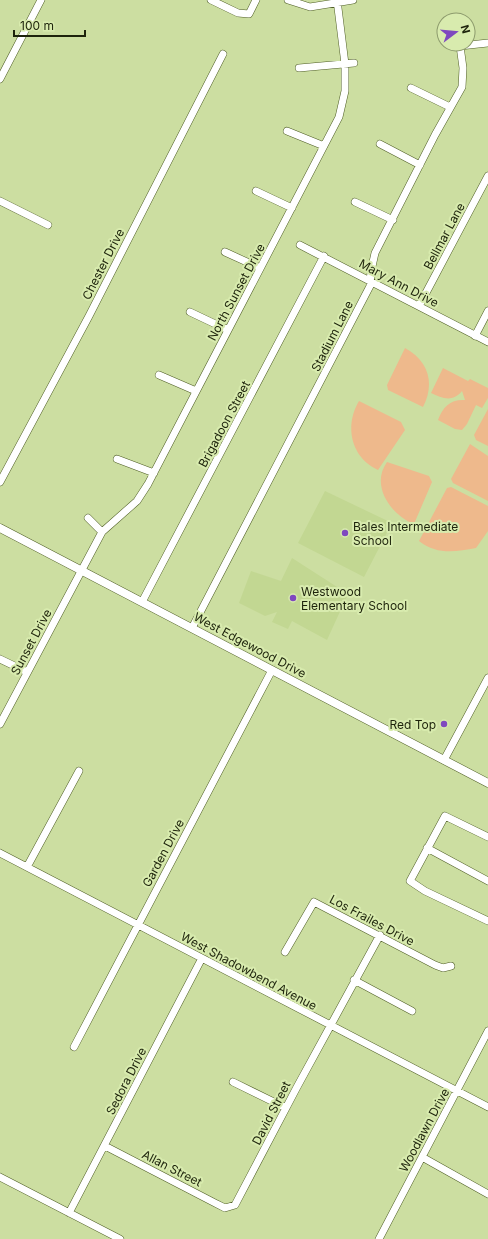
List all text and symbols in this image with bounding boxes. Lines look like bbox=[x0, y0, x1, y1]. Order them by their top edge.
scale bar bbox=[14, 12, 85, 38]
north arrow bbox=[436, 12, 476, 52]
text: 100 m bbox=[20, 18, 54, 33]
text: N bbox=[458, 23, 473, 35]
street label: Bellmar Lane bbox=[420, 200, 468, 272]
street label: Chester Drive bbox=[79, 226, 127, 302]
street label: North Sunset Drive bbox=[204, 241, 268, 343]
street label: Mary Ann Drive bbox=[357, 256, 441, 310]
street label: Stadium Lane bbox=[308, 298, 356, 374]
street label: Brigadoon Street bbox=[195, 378, 253, 470]
place label: Bales Intermediate School bbox=[353, 519, 458, 548]
marker: Bales Intermediate School bbox=[340, 528, 350, 538]
place label: Westwood Elementary School bbox=[301, 584, 407, 613]
marker: Westwood Elementary School bbox=[288, 593, 298, 603]
street label: Sunset Drive bbox=[7, 607, 55, 677]
street label: West Edgewood Drive bbox=[191, 609, 309, 681]
place label: Red Top bbox=[389, 717, 436, 732]
marker: Red Top bbox=[439, 719, 449, 729]
street label: Garden Drive bbox=[139, 817, 187, 889]
street label: Los Frailes Drive bbox=[327, 891, 417, 949]
street label: West Shadowbend Avenue bbox=[178, 929, 320, 1013]
street label: Sedora Drive bbox=[103, 1045, 149, 1117]
street label: David Street bbox=[249, 1079, 293, 1147]
street label: Woodlawn Drive bbox=[396, 1086, 452, 1174]
street label: Allan Street bbox=[140, 1147, 204, 1190]

